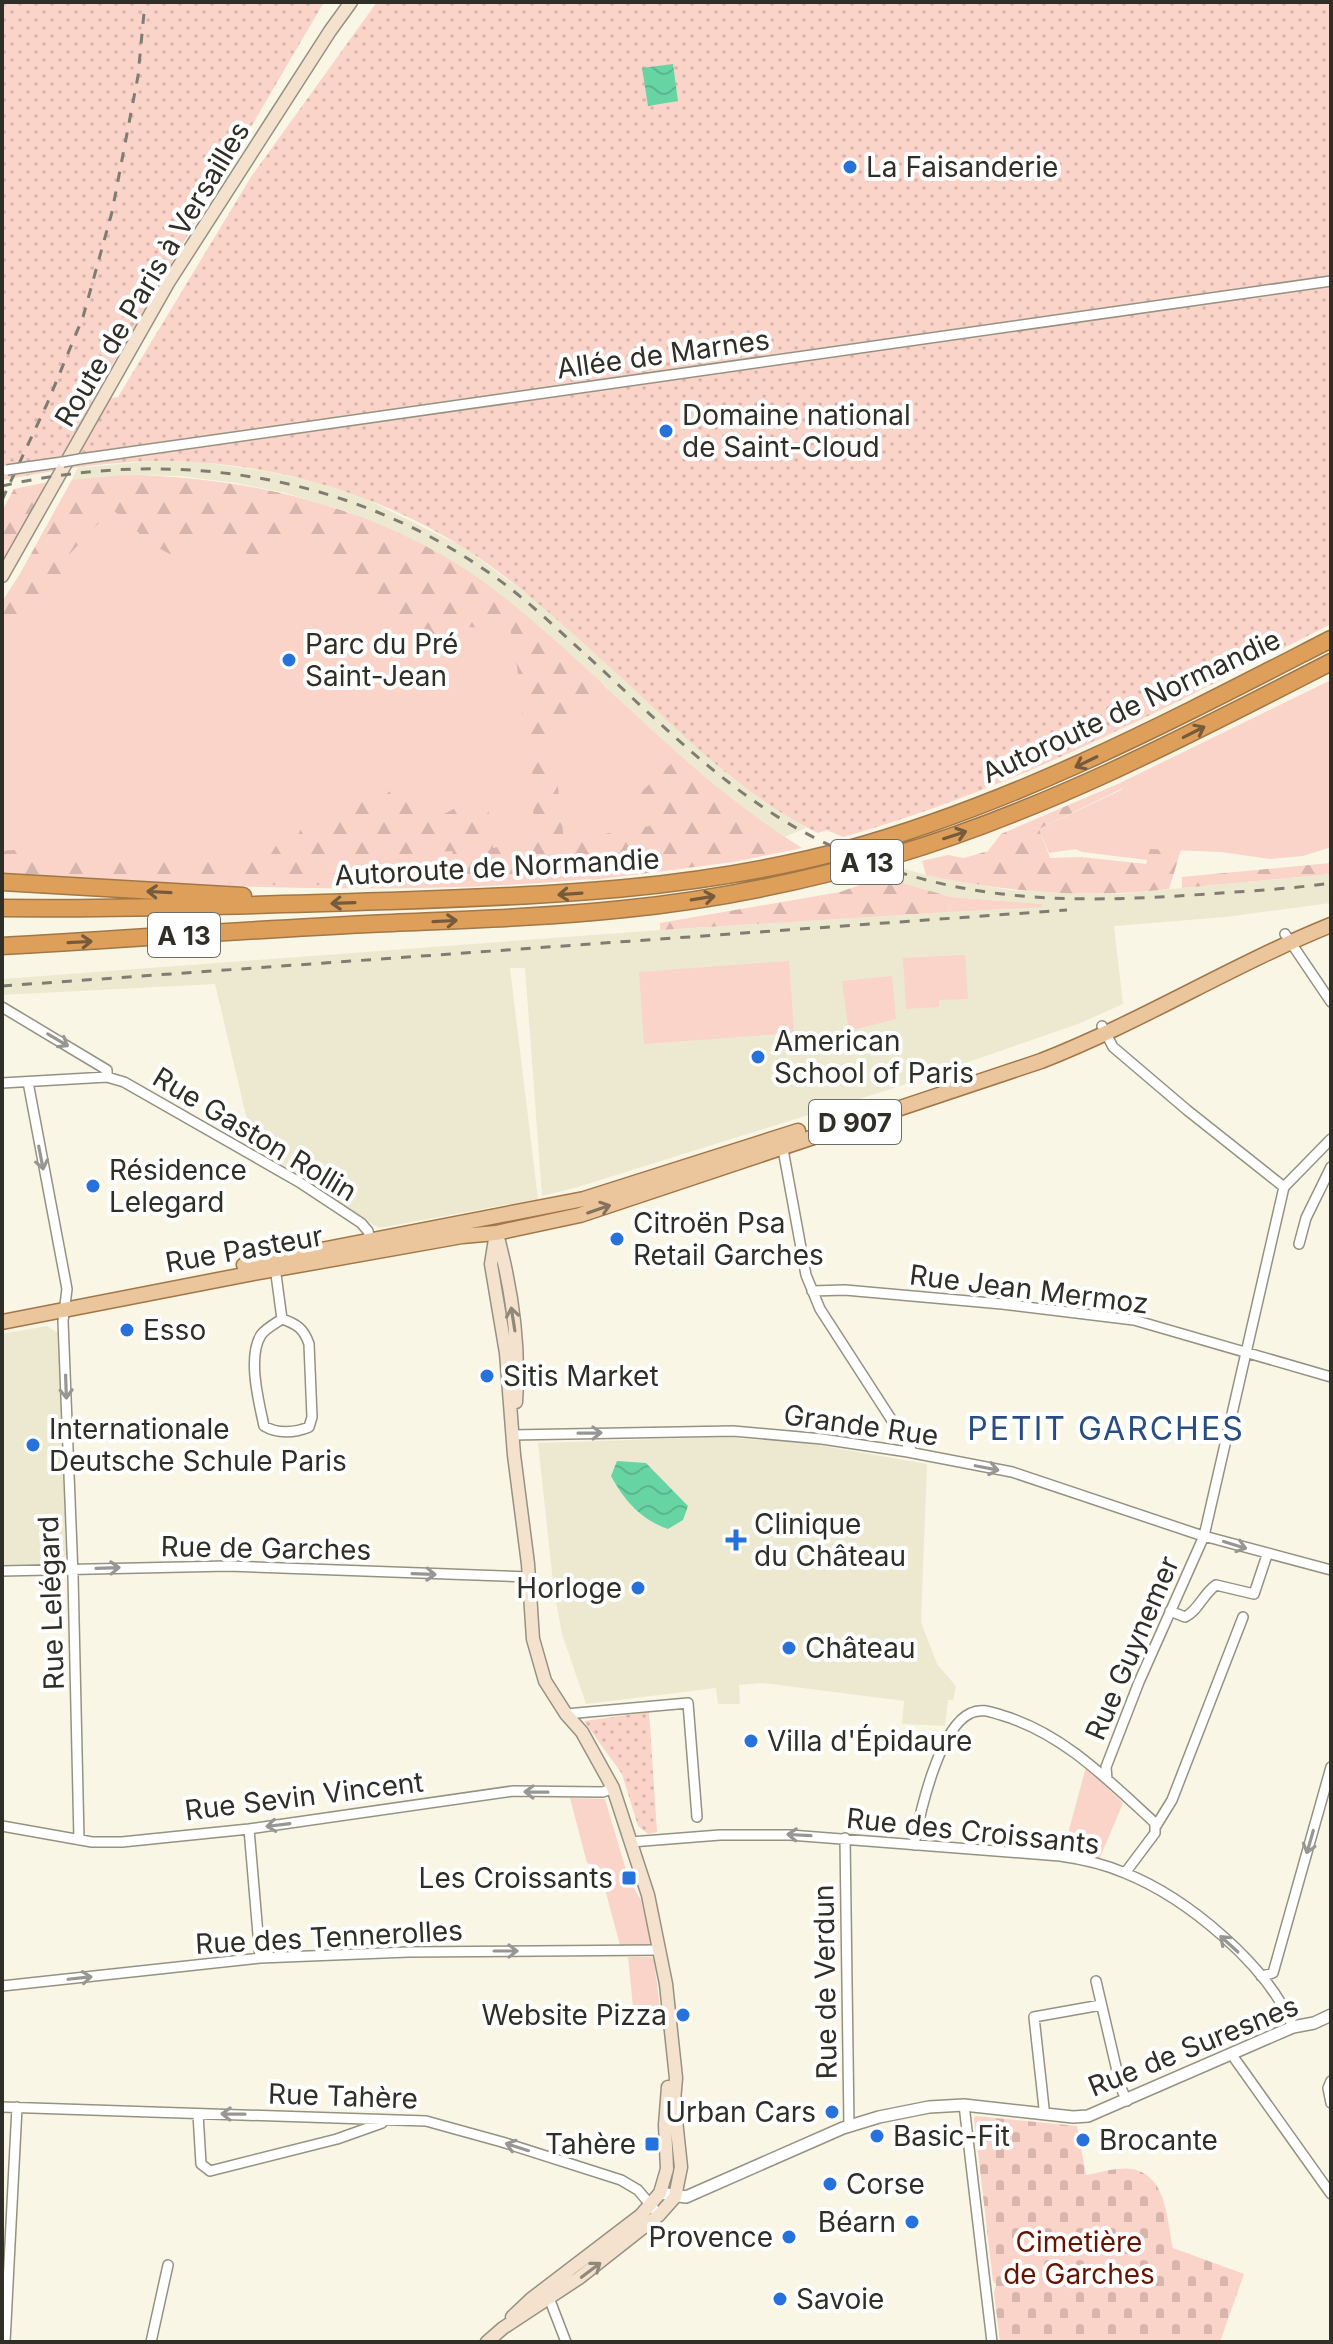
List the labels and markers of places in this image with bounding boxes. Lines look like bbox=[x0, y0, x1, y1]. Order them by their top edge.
place label: La Faisanderie bbox=[866, 150, 1058, 184]
marker: La Faisanderie bbox=[841, 158, 859, 176]
place label: Domaine national de Saint-Cloud bbox=[682, 398, 911, 464]
marker: Domaine national de Saint-Cloud bbox=[657, 422, 675, 440]
place label: Parc du Pré Saint-Jean bbox=[305, 627, 458, 693]
marker: Parc du Pré Saint-Jean bbox=[280, 651, 298, 669]
place label: American School of Paris bbox=[774, 1024, 974, 1090]
marker: American School of Paris bbox=[749, 1048, 767, 1066]
place label: Résidence Lelegard bbox=[109, 1153, 247, 1219]
marker: Résidence Lelegard bbox=[84, 1177, 102, 1195]
place label: Citroën Psa Retail Garches bbox=[633, 1206, 824, 1272]
marker: Citroën Psa Retail Garches bbox=[608, 1230, 626, 1248]
place label: Esso bbox=[143, 1313, 206, 1347]
marker: Esso bbox=[118, 1321, 136, 1339]
place label: Sitis Market bbox=[503, 1359, 659, 1393]
marker: Sitis Market bbox=[478, 1367, 496, 1385]
place label: Internationale Deutsche Schule Paris bbox=[49, 1412, 347, 1478]
marker: Internationale Deutsche Schule Paris bbox=[24, 1436, 42, 1454]
place label: Clinique du Château bbox=[754, 1507, 906, 1573]
marker: Clinique du Château bbox=[725, 1529, 747, 1551]
place label: Horloge bbox=[516, 1571, 622, 1605]
marker: Horloge bbox=[629, 1579, 647, 1597]
place label: Château bbox=[805, 1631, 916, 1665]
marker: Château bbox=[780, 1639, 798, 1657]
place label: Villa d'Épidaure bbox=[767, 1723, 972, 1758]
marker: Villa d'Épidaure bbox=[742, 1732, 760, 1750]
place label: Les Croissants bbox=[419, 1861, 613, 1895]
marker: Les Croissants bbox=[620, 1869, 638, 1887]
place label: Website Pizza bbox=[481, 1998, 667, 2032]
marker: Website Pizza bbox=[674, 2006, 692, 2024]
place label: Urban Cars bbox=[665, 2095, 816, 2129]
marker: Urban Cars bbox=[823, 2103, 841, 2121]
place label: Basic-Fit bbox=[893, 2119, 1010, 2153]
place label: Brocante bbox=[1099, 2123, 1218, 2157]
place label: Tahère bbox=[545, 2127, 636, 2161]
marker: Basic-Fit bbox=[868, 2127, 886, 2145]
marker: Brocante bbox=[1074, 2131, 1092, 2149]
marker: Tahère bbox=[643, 2135, 661, 2153]
place label: Corse bbox=[846, 2167, 925, 2201]
marker: Corse bbox=[821, 2175, 839, 2193]
place label: Béarn bbox=[818, 2205, 896, 2239]
marker: Béarn bbox=[903, 2213, 921, 2231]
place label: Provence bbox=[648, 2220, 773, 2254]
marker: Provence bbox=[780, 2228, 798, 2246]
place label: Savoie bbox=[796, 2282, 884, 2316]
marker: Savoie bbox=[771, 2290, 789, 2308]

